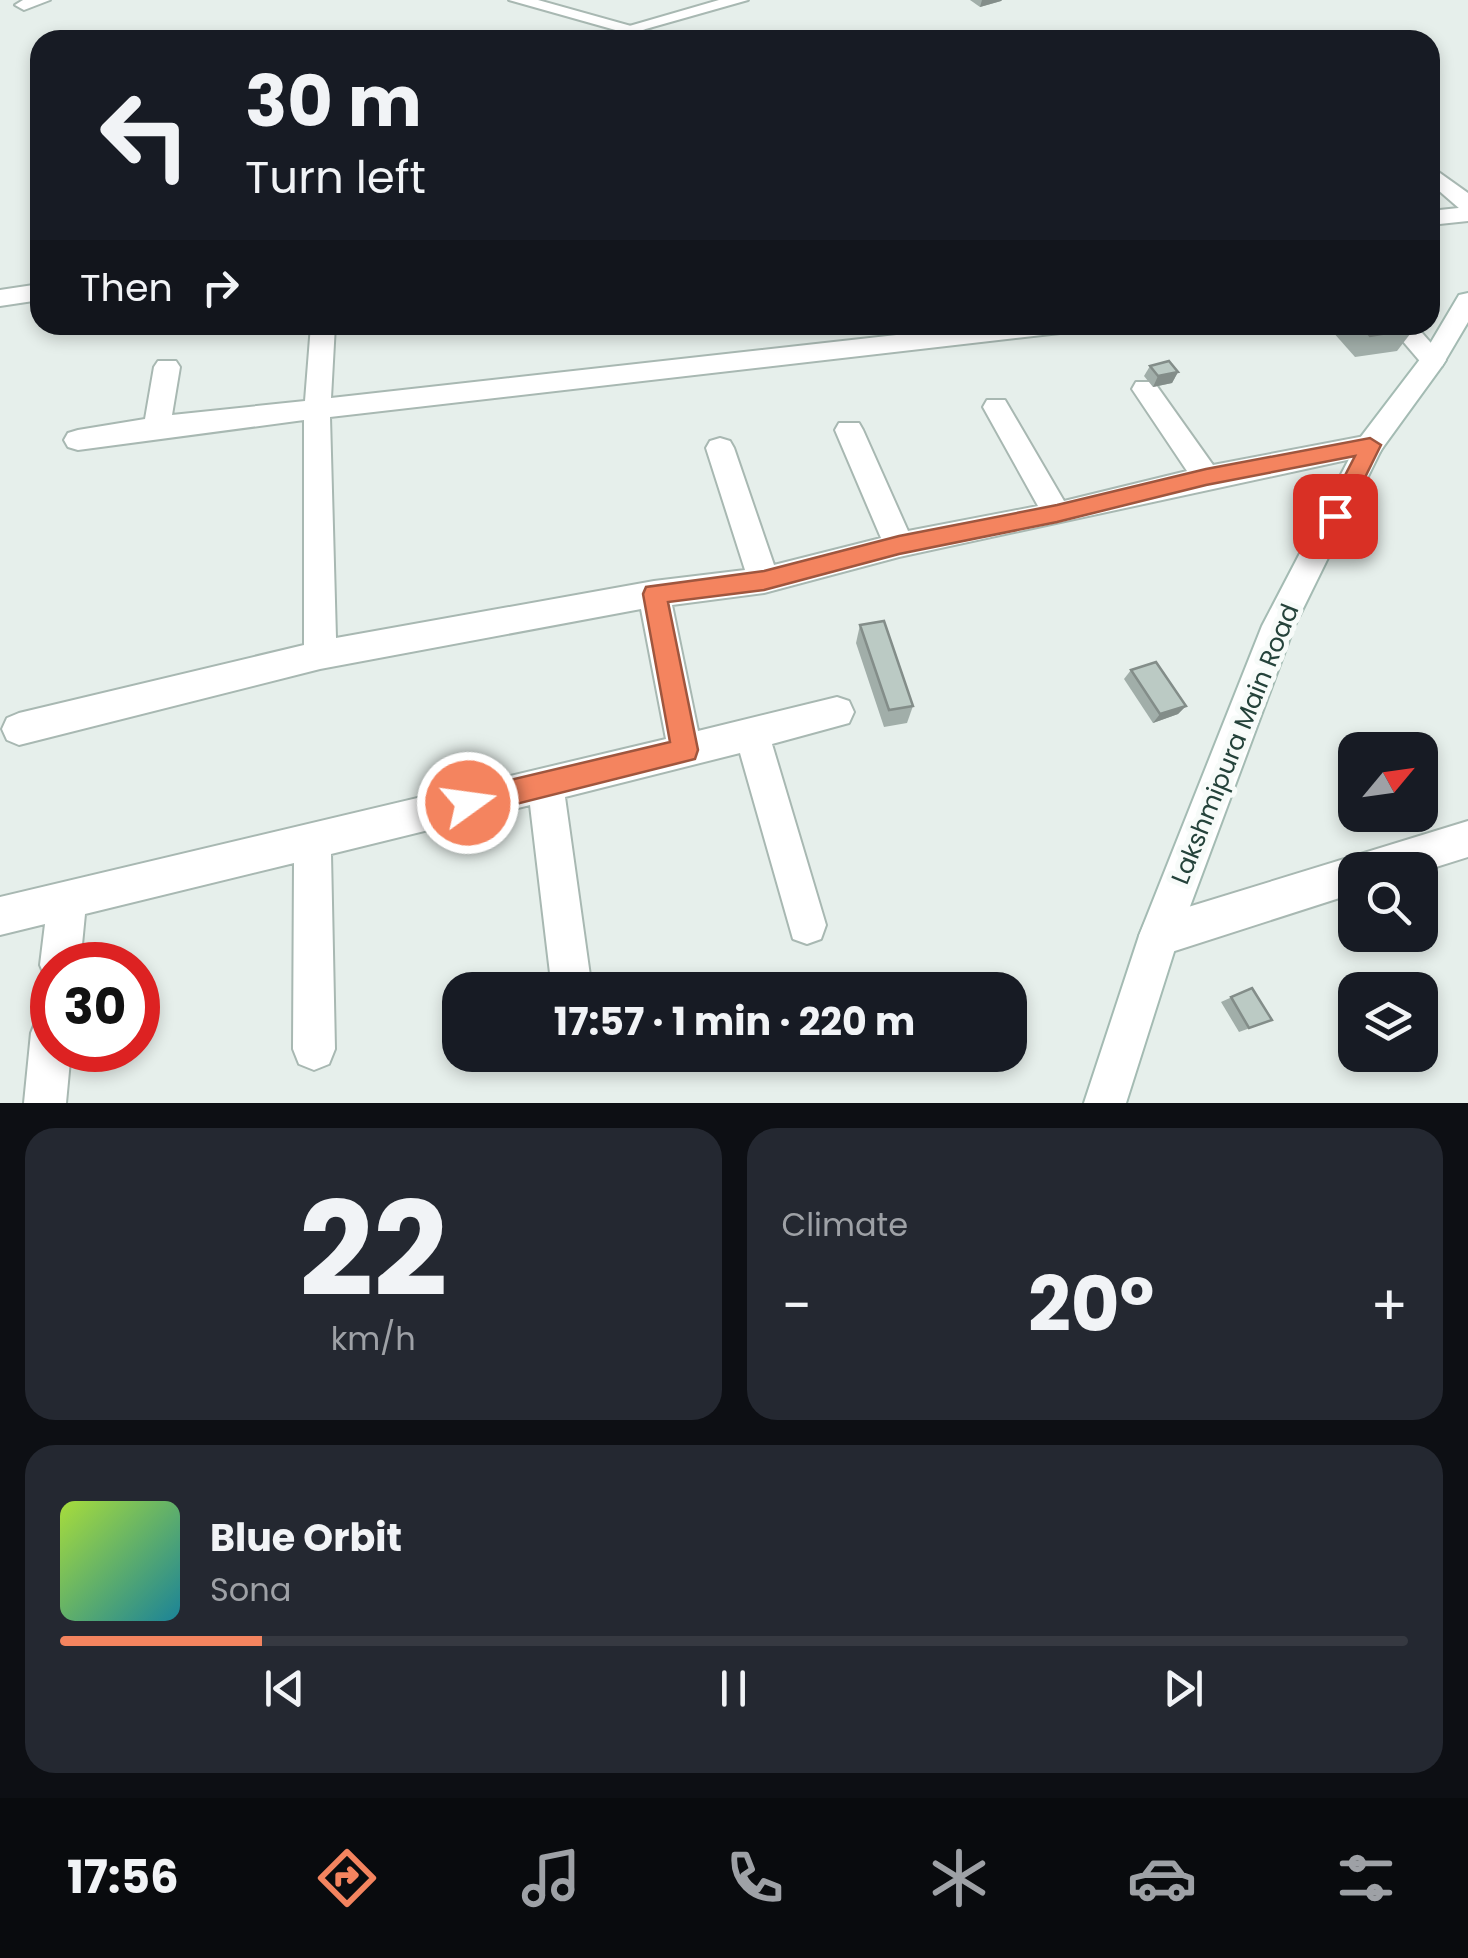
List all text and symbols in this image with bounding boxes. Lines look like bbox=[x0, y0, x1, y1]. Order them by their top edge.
text: 30 m bbox=[245, 52, 422, 151]
icon: left bbox=[80, 70, 210, 200]
text: Turn left bbox=[245, 146, 426, 209]
icon: right bbox=[193, 260, 248, 315]
text: Then bbox=[80, 261, 173, 314]
pin bbox=[1293, 474, 1378, 559]
icon: arrive bbox=[1308, 489, 1363, 544]
street label: Lakshmipura Main Road bbox=[1163, 599, 1307, 889]
north arrow bbox=[1338, 732, 1438, 832]
map controls bbox=[1338, 732, 1438, 1072]
position arrow bbox=[416, 751, 520, 855]
button: search bbox=[1338, 852, 1438, 952]
speed limit sign: 30 bbox=[30, 942, 160, 1072]
button: layers bbox=[1338, 972, 1438, 1072]
text: 17:57 · 1 min · 220 m bbox=[554, 995, 915, 1048]
text: 22 bbox=[299, 1158, 447, 1341]
text: Climate bbox=[782, 1202, 908, 1247]
text: 20° bbox=[1028, 1252, 1154, 1357]
text: − bbox=[782, 1267, 812, 1344]
text: + bbox=[1370, 1267, 1408, 1344]
text: km/h bbox=[331, 1316, 416, 1361]
text: Blue Orbit bbox=[210, 1511, 402, 1564]
text: Sona bbox=[210, 1567, 291, 1612]
icon: previous bbox=[257, 1661, 312, 1716]
icon: pause bbox=[706, 1661, 761, 1716]
icon: next bbox=[1156, 1661, 1211, 1716]
icon: directions bbox=[312, 1843, 382, 1913]
icon: music bbox=[516, 1843, 586, 1913]
icon: phone bbox=[720, 1843, 790, 1913]
icon: climate bbox=[924, 1843, 994, 1913]
icon: car bbox=[1127, 1843, 1197, 1913]
icon: filters bbox=[1331, 1843, 1401, 1913]
text: 17:56 bbox=[67, 1846, 179, 1909]

